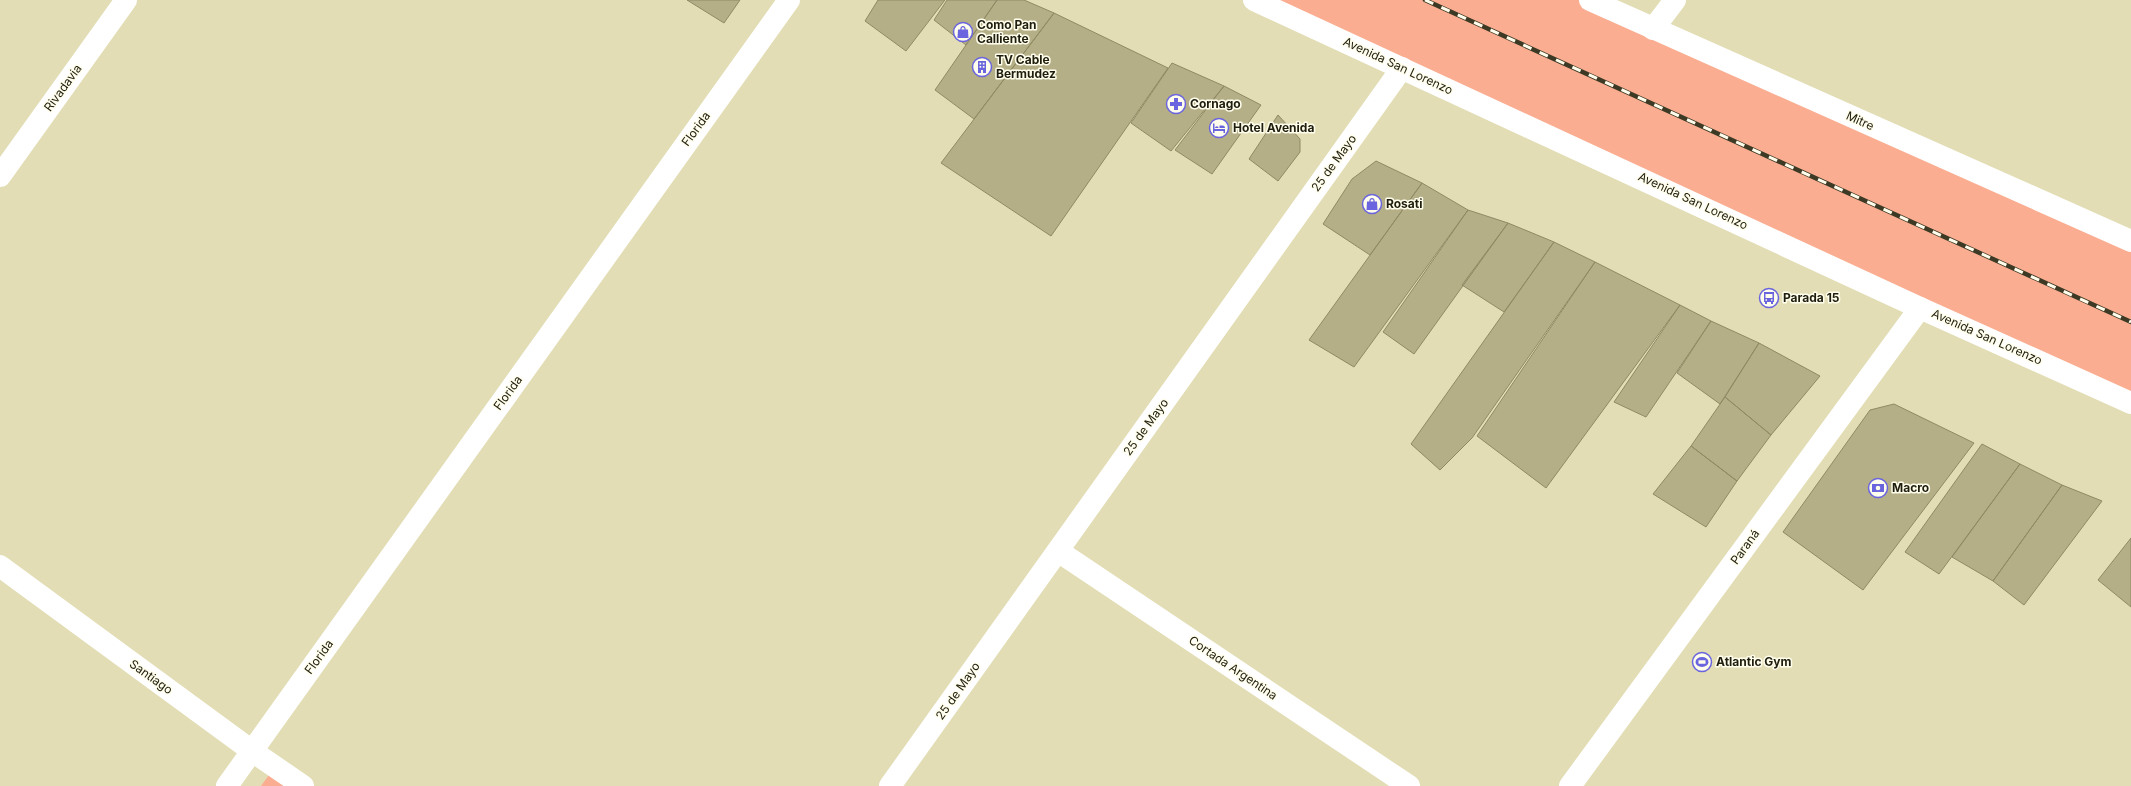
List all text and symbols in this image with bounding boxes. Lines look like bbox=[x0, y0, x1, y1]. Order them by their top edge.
place label: Como Pan Calliente bbox=[977, 17, 1036, 46]
shop icon: Como Pan Calliente bbox=[952, 21, 974, 43]
street label: Avenida San Lorenzo bbox=[1341, 34, 1455, 98]
place label: TV Cable Bermudez bbox=[996, 52, 1056, 81]
building icon: TV Cable Bermudez bbox=[971, 56, 993, 78]
street label: Rivadavia bbox=[41, 61, 85, 114]
pharmacy icon: Cornago bbox=[1165, 93, 1187, 115]
place label: Cornago bbox=[1190, 96, 1241, 111]
street label: Mitre bbox=[1844, 108, 1877, 133]
street label: Florida bbox=[678, 109, 713, 149]
hotel icon: Hotel Avenida bbox=[1208, 117, 1230, 139]
place label: Hotel Avenida bbox=[1233, 120, 1314, 135]
street label: 25 de Mayo bbox=[1308, 131, 1359, 194]
street label: Avenida San Lorenzo bbox=[1636, 169, 1750, 233]
shop icon: Rosati bbox=[1361, 193, 1383, 215]
place label: Rosati bbox=[1386, 196, 1422, 211]
bus stop icon: Parada 15 bbox=[1758, 287, 1780, 309]
place label: Parada 15 bbox=[1783, 290, 1840, 305]
street label: Avenida San Lorenzo bbox=[1930, 305, 2045, 368]
street label: Florida bbox=[490, 373, 525, 413]
street label: 25 de Mayo bbox=[1120, 395, 1171, 458]
bank icon: Macro bbox=[1867, 477, 1889, 499]
place label: Macro bbox=[1892, 480, 1929, 495]
street label: Paraná bbox=[1727, 526, 1762, 567]
street label: Cortada Argentina bbox=[1186, 632, 1280, 703]
street label: Florida bbox=[301, 637, 336, 677]
sports icon: Atlantic Gym bbox=[1691, 651, 1713, 673]
place label: Atlantic Gym bbox=[1716, 654, 1792, 669]
street label: Santiago bbox=[127, 656, 176, 697]
street label: 25 de Mayo bbox=[932, 659, 983, 722]

